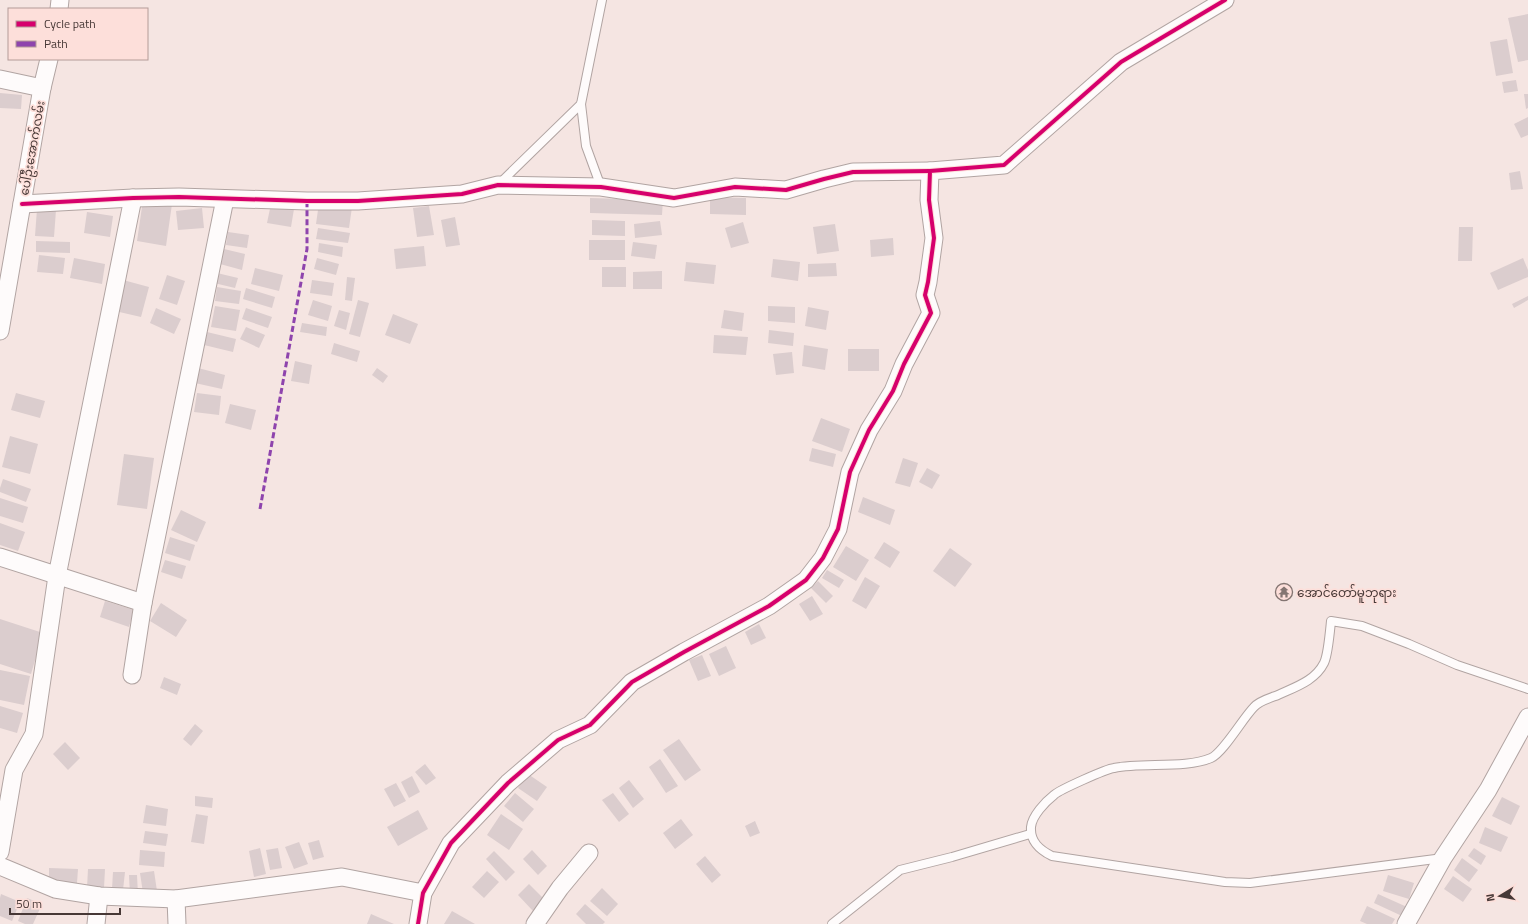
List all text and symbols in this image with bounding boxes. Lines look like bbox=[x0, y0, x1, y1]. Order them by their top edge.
legend bbox=[8, 8, 148, 60]
text: Cycle path bbox=[44, 14, 96, 33]
text: Path bbox=[44, 34, 68, 53]
street label: ပေါ်ဦးအောက်လမ်း bbox=[14, 99, 51, 197]
temple icon: အောင်တော်မူဘုရား bbox=[1274, 582, 1294, 602]
place label: အောင်တော်မူဘုရား bbox=[1297, 583, 1396, 603]
north arrow bbox=[1480, 876, 1520, 916]
scale bar bbox=[10, 890, 120, 916]
text: N bbox=[1482, 893, 1499, 903]
text: 50 m bbox=[16, 894, 42, 913]

